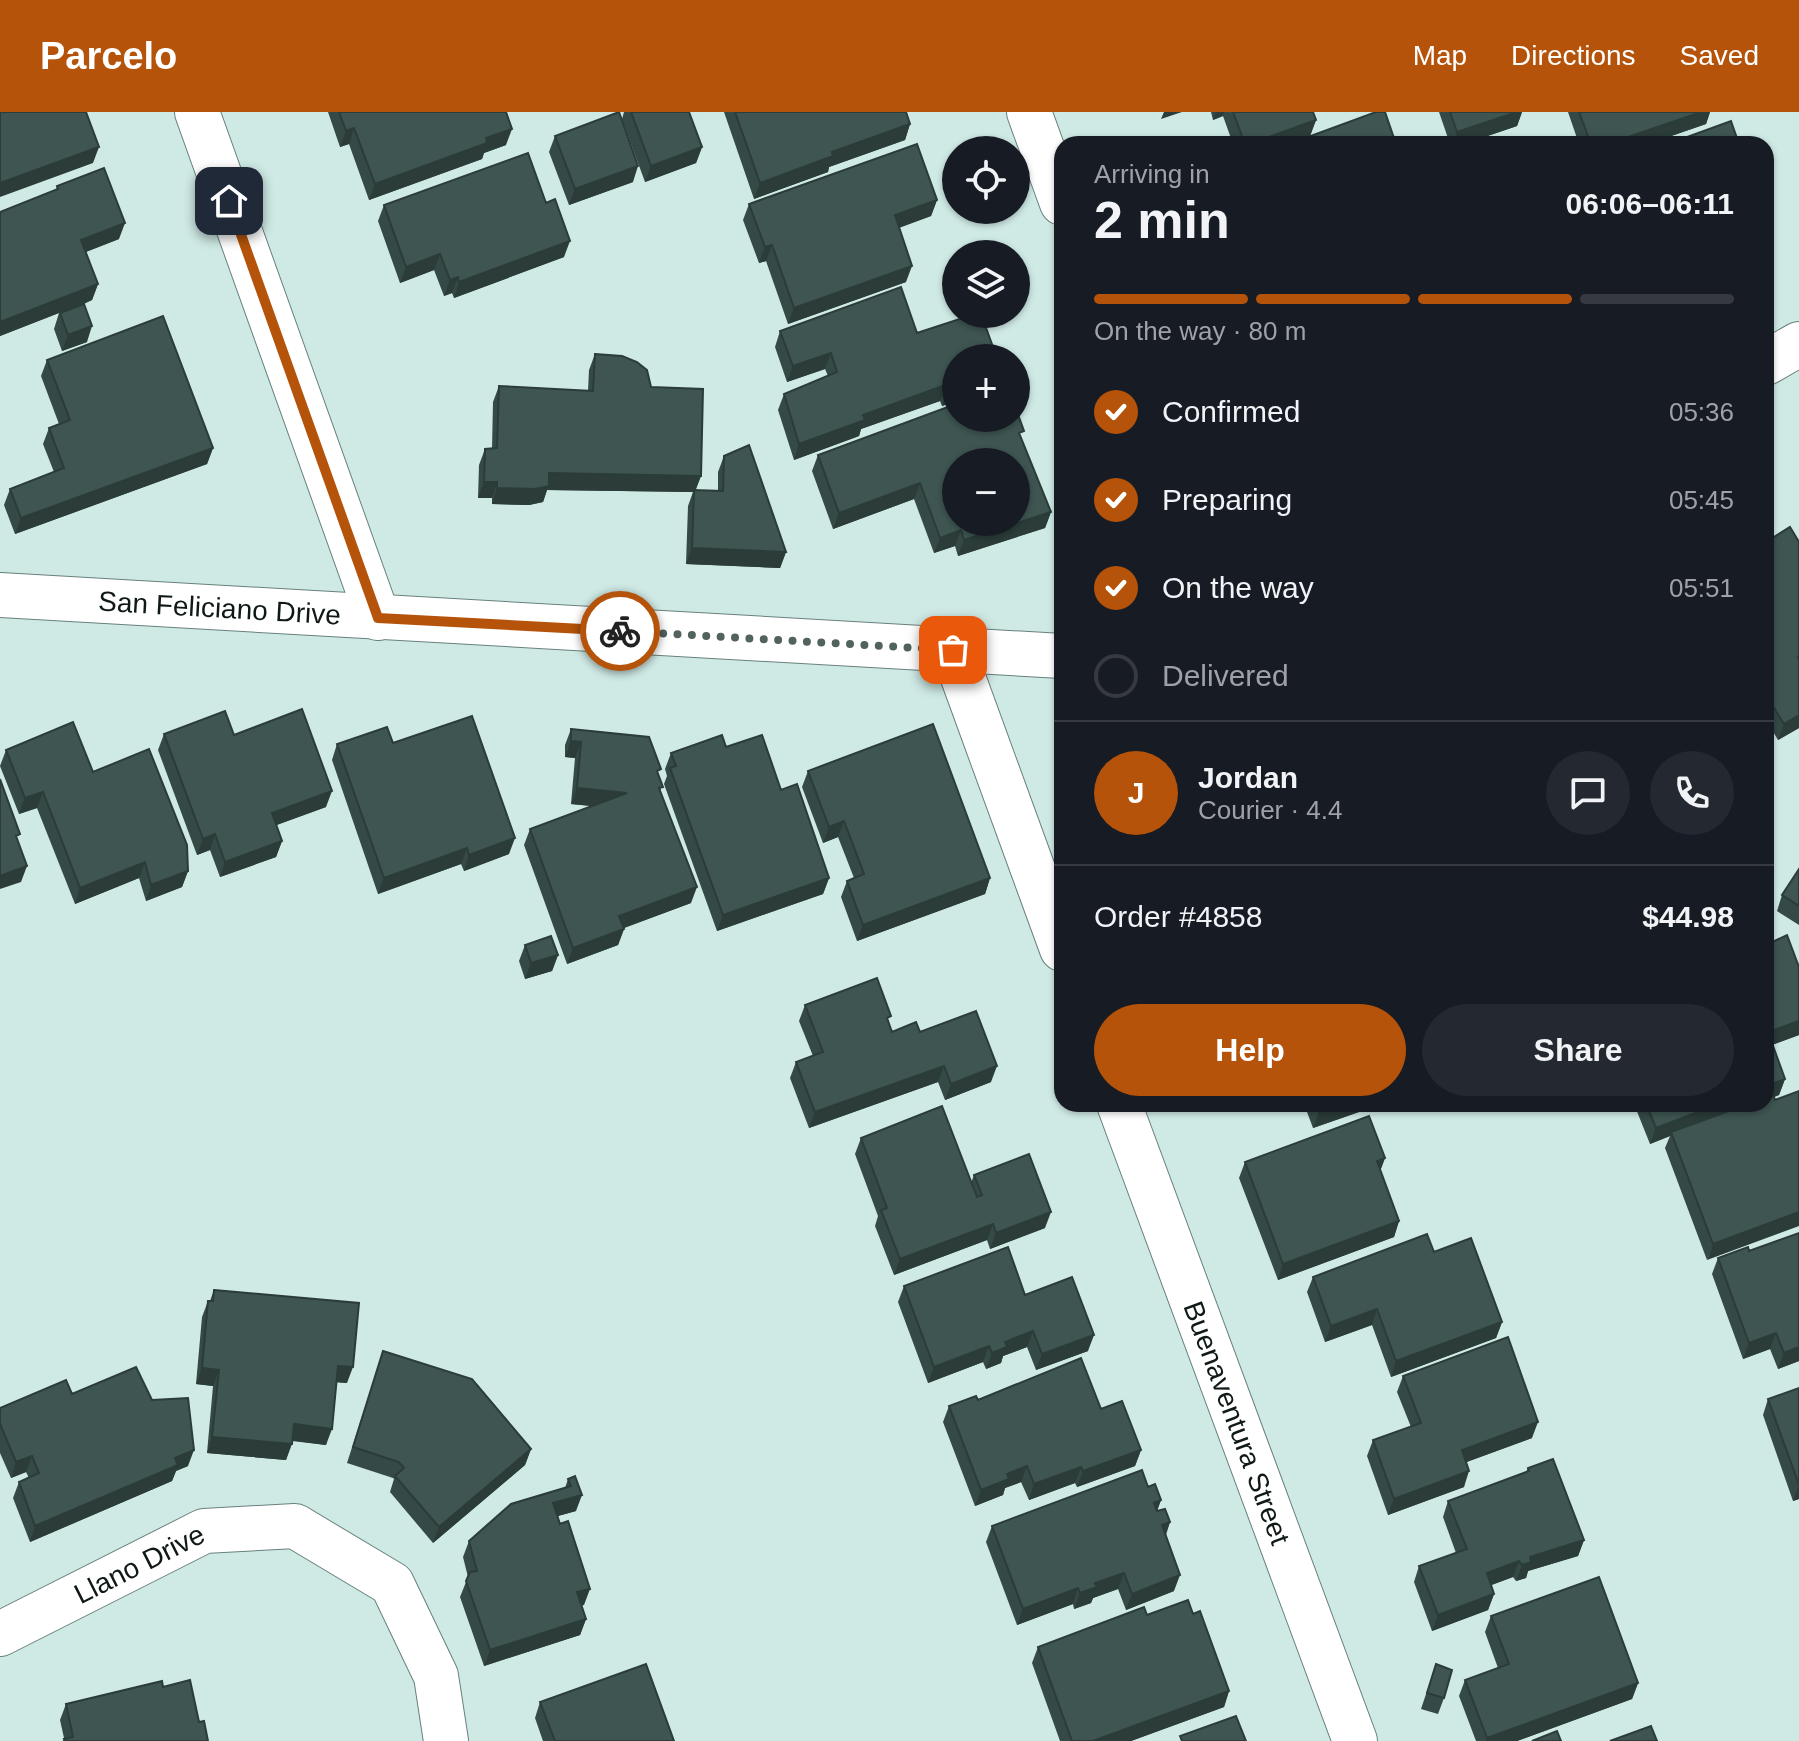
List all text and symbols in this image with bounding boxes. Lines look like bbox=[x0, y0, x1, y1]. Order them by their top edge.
text: Parcelo bbox=[40, 35, 177, 77]
text: Map bbox=[1413, 40, 1467, 71]
text: Directions bbox=[1511, 40, 1636, 71]
text: Saved bbox=[1680, 40, 1759, 71]
map controls bbox=[942, 136, 1030, 536]
button: locate bbox=[942, 136, 1030, 224]
text: Arriving in bbox=[1094, 159, 1210, 189]
pin bbox=[195, 167, 263, 235]
icon: home bbox=[207, 179, 251, 223]
text: 06:06–06:11 bbox=[1566, 187, 1734, 220]
text: 2 min bbox=[1094, 191, 1230, 249]
button: layers bbox=[942, 240, 1030, 328]
text: On the way · 80 m bbox=[1094, 316, 1306, 346]
button: + bbox=[942, 344, 1030, 432]
icon: check bbox=[1094, 390, 1138, 434]
text: Confirmed bbox=[1162, 395, 1300, 428]
text: 05:36 bbox=[1669, 397, 1734, 427]
button: − bbox=[942, 448, 1030, 536]
icon: check bbox=[1094, 478, 1138, 522]
text: Preparing bbox=[1162, 483, 1292, 516]
text: 05:45 bbox=[1669, 485, 1734, 515]
icon: check bbox=[1094, 566, 1138, 610]
text: On the way bbox=[1162, 571, 1314, 604]
text: 05:51 bbox=[1669, 573, 1734, 603]
street label: San Feliciano Drive bbox=[97, 585, 342, 630]
courier bbox=[580, 591, 660, 671]
icon: bike bbox=[598, 609, 642, 653]
pin bbox=[919, 616, 987, 684]
icon: bag bbox=[931, 628, 975, 672]
text: Delivered bbox=[1162, 659, 1289, 692]
button: chat bbox=[1546, 751, 1630, 835]
button: phone bbox=[1650, 751, 1734, 835]
text: Jordan bbox=[1198, 761, 1298, 794]
text: J bbox=[1128, 776, 1144, 809]
text: Courier · 4.4 bbox=[1198, 795, 1343, 825]
text: Order #4858 bbox=[1094, 900, 1262, 933]
text: $44.98 bbox=[1642, 900, 1734, 933]
button: Help bbox=[1094, 1004, 1406, 1096]
button: Share bbox=[1422, 1004, 1734, 1096]
street label: Buenaventura Street bbox=[1178, 1297, 1296, 1549]
street label: Llano Drive bbox=[69, 1518, 209, 1609]

